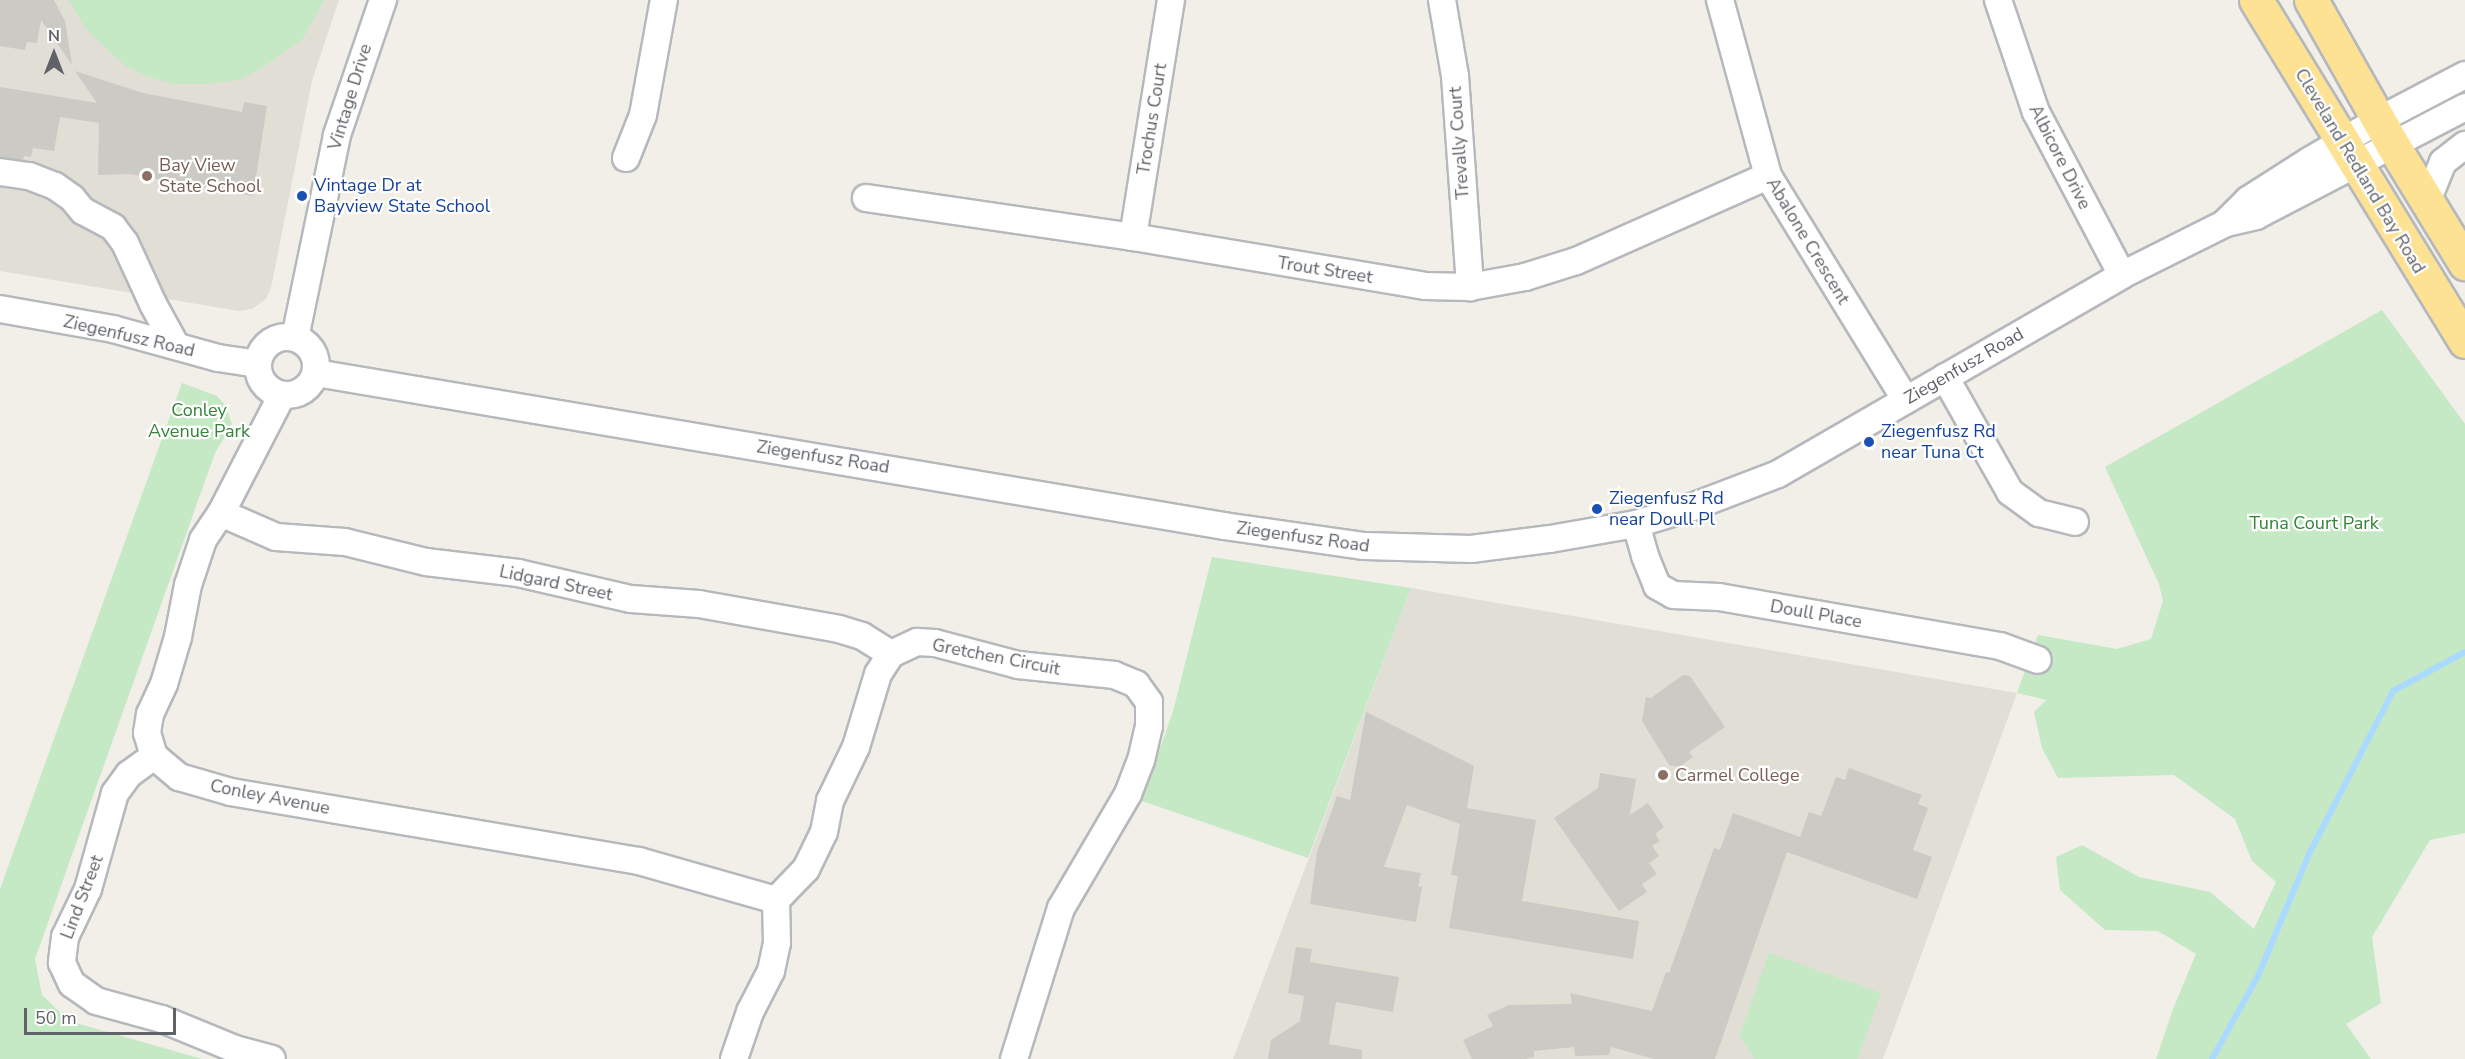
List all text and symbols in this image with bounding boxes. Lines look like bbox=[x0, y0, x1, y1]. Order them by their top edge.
north arrow bbox=[24, 24, 84, 84]
text: N bbox=[48, 25, 60, 47]
street label: Vintage Drive bbox=[324, 41, 376, 153]
street label: Trochus Court bbox=[1133, 62, 1171, 176]
street label: Cleveland Redland Bay Road bbox=[2290, 65, 2430, 277]
street label: Trevally Court bbox=[1444, 86, 1474, 200]
street label: Albicore Drive bbox=[2024, 101, 2096, 213]
place label: Bay View State School bbox=[159, 155, 261, 198]
marker: Bay View State School bbox=[140, 169, 154, 183]
street label: Abalone Crescent bbox=[1762, 174, 1854, 308]
place label: Vintage Dr at Bayview State School bbox=[314, 175, 490, 218]
marker: Vintage Dr at Bayview State School bbox=[295, 189, 309, 203]
street label: Trout Street bbox=[1276, 252, 1374, 288]
street label: Ziegenfusz Road bbox=[61, 310, 197, 362]
street label: Ziegenfusz Road bbox=[1900, 323, 2028, 409]
park label: Conley Avenue Park bbox=[148, 400, 250, 442]
place label: Ziegenfusz Rd near Tuna Ct bbox=[1881, 421, 1996, 464]
marker: Ziegenfusz Rd near Tuna Ct bbox=[1862, 435, 1876, 449]
street label: Ziegenfusz Road bbox=[755, 436, 891, 478]
place label: Ziegenfusz Rd near Doull Pl bbox=[1609, 488, 1724, 530]
marker: Ziegenfusz Rd near Doull Pl bbox=[1590, 502, 1604, 516]
park label: Tuna Court Park bbox=[2249, 512, 2379, 534]
street label: Ziegenfusz Road bbox=[1235, 517, 1371, 557]
street label: Lidgard Street bbox=[497, 560, 615, 606]
street label: Doull Place bbox=[1768, 595, 1864, 633]
street label: Gretchen Circuit bbox=[930, 634, 1062, 680]
place label: Carmel College bbox=[1675, 764, 1799, 786]
marker: Carmel College bbox=[1656, 768, 1670, 782]
street label: Conley Avenue bbox=[208, 775, 332, 819]
street label: Lind Street bbox=[56, 852, 108, 942]
scale bar bbox=[27, 996, 178, 1034]
text: 50 m bbox=[35, 1006, 77, 1030]

